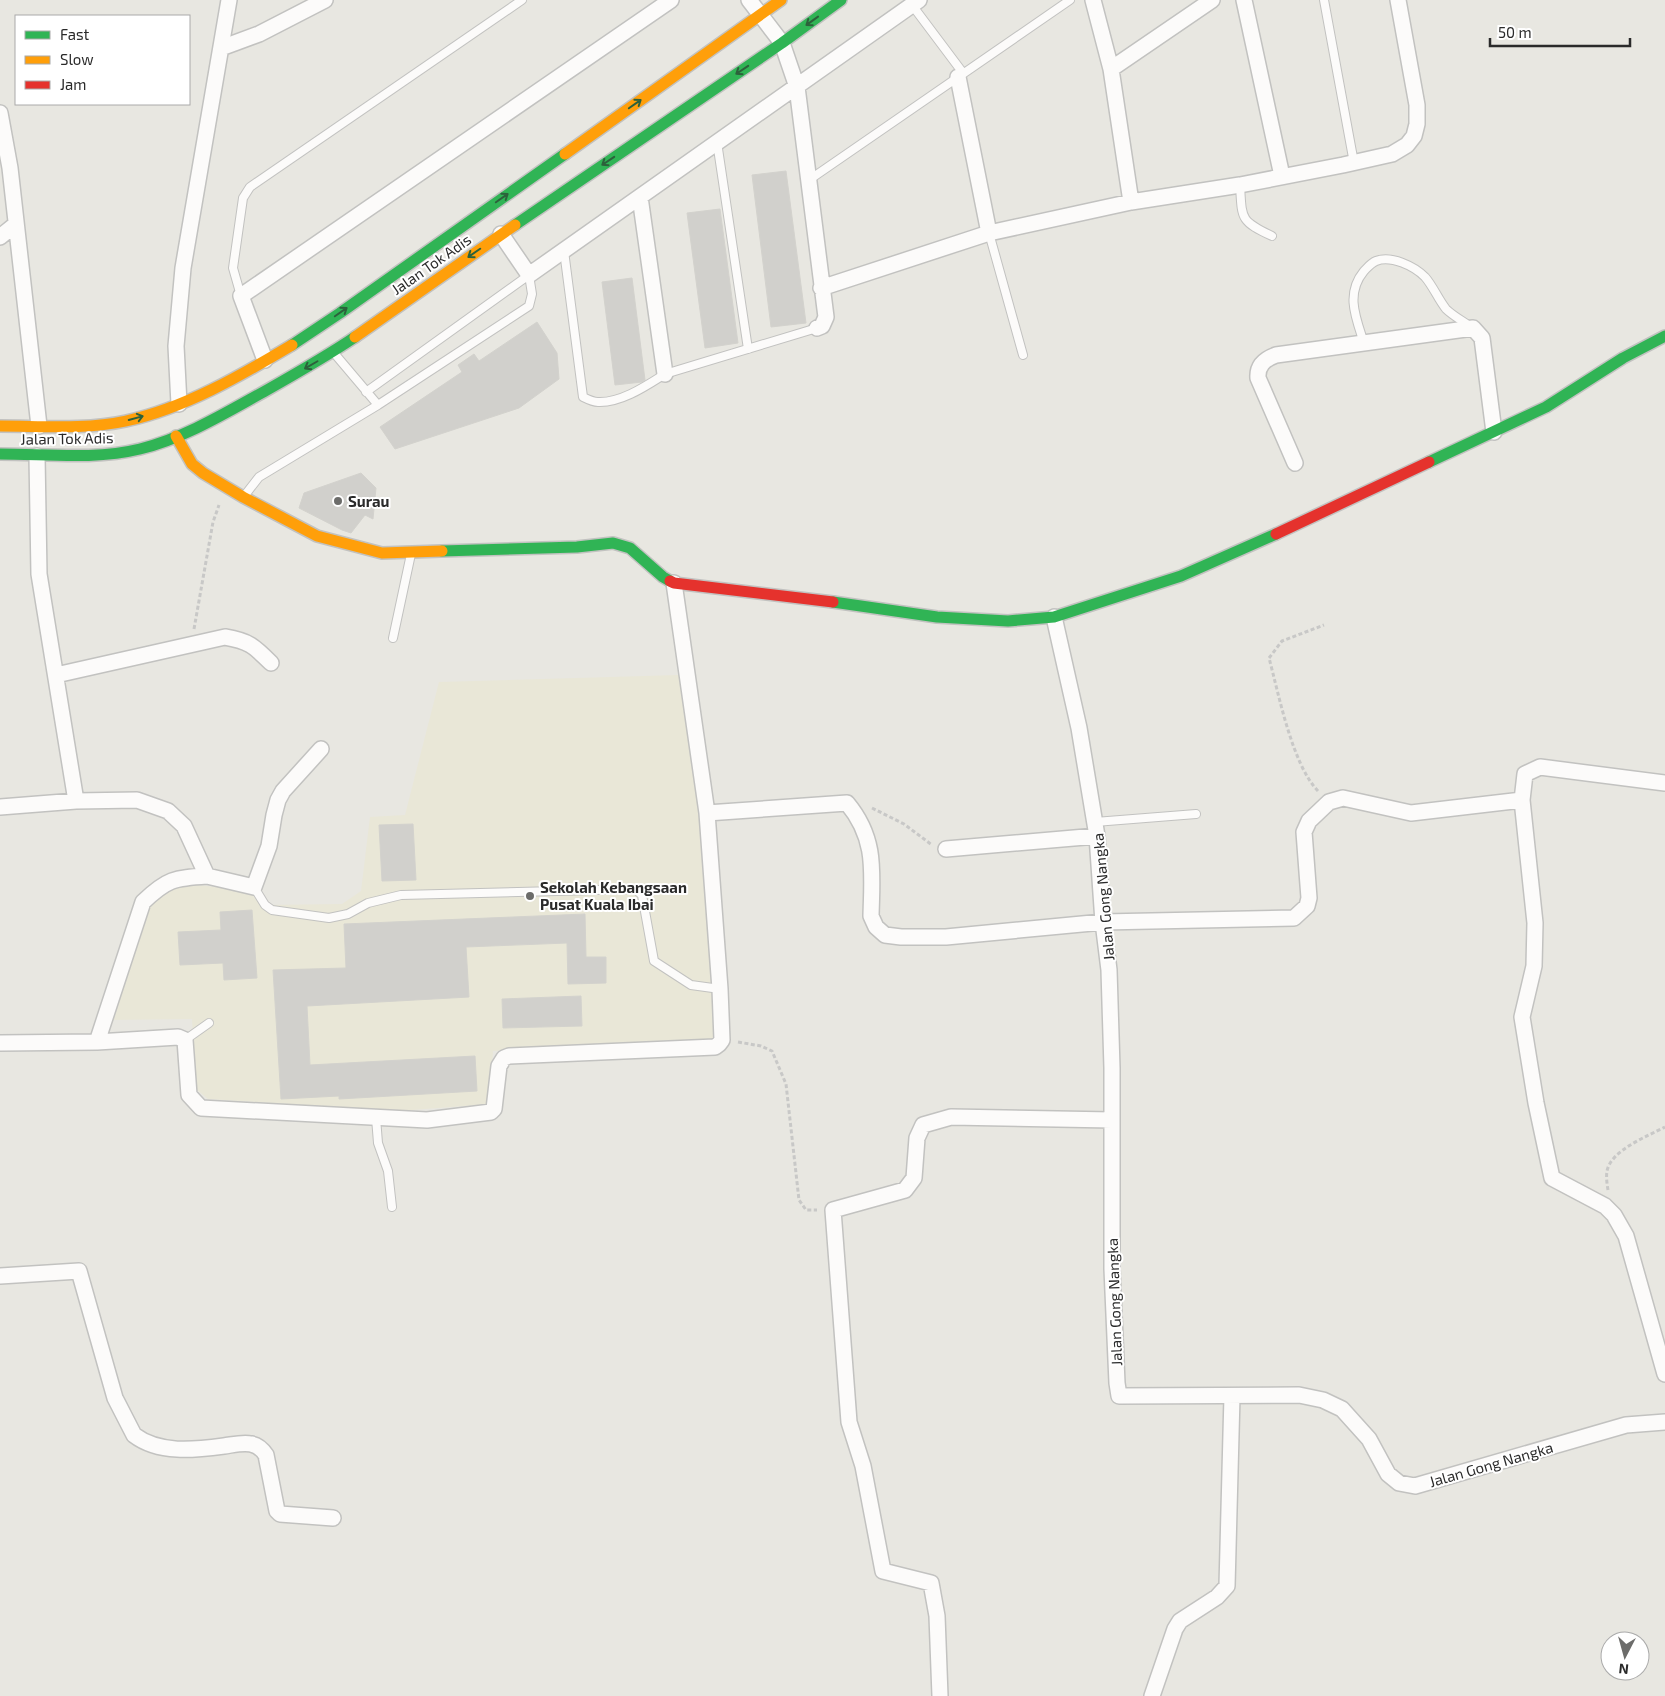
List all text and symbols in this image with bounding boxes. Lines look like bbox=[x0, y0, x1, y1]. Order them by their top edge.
legend bbox=[15, 15, 190, 105]
scale bar bbox=[1490, 15, 1630, 47]
one-way arrow bbox=[805, 16, 819, 26]
text: 50 m bbox=[1498, 23, 1532, 41]
text: Fast bbox=[60, 25, 90, 43]
text: Slow bbox=[60, 50, 94, 68]
one-way arrow bbox=[735, 65, 749, 75]
text: Jam bbox=[60, 75, 86, 93]
one-way arrow bbox=[628, 99, 642, 109]
one-way arrow bbox=[601, 157, 615, 167]
one-way arrow bbox=[495, 193, 509, 203]
street label: Jalan Tok Adis bbox=[388, 230, 474, 298]
one-way arrow bbox=[467, 248, 481, 258]
one-way arrow bbox=[334, 307, 348, 317]
one-way arrow bbox=[304, 360, 318, 370]
one-way arrow bbox=[127, 413, 143, 422]
street label: Jalan Tok Adis bbox=[20, 428, 114, 448]
place label: Surau bbox=[348, 492, 390, 510]
marker: Surau bbox=[332, 495, 344, 507]
street label: Jalan Gong Nangka bbox=[1088, 832, 1118, 962]
place label: Sekolah Kebangsaan Pusat Kuala Ibai bbox=[540, 878, 687, 913]
marker: Sekolah Kebangsaan Pusat Kuala Ibai bbox=[524, 890, 536, 902]
street label: Jalan Gong Nangka bbox=[1103, 1238, 1125, 1366]
street label: Jalan Gong Nangka bbox=[1427, 1438, 1555, 1490]
north arrow bbox=[1600, 1631, 1650, 1681]
text: N bbox=[1618, 1660, 1630, 1678]

